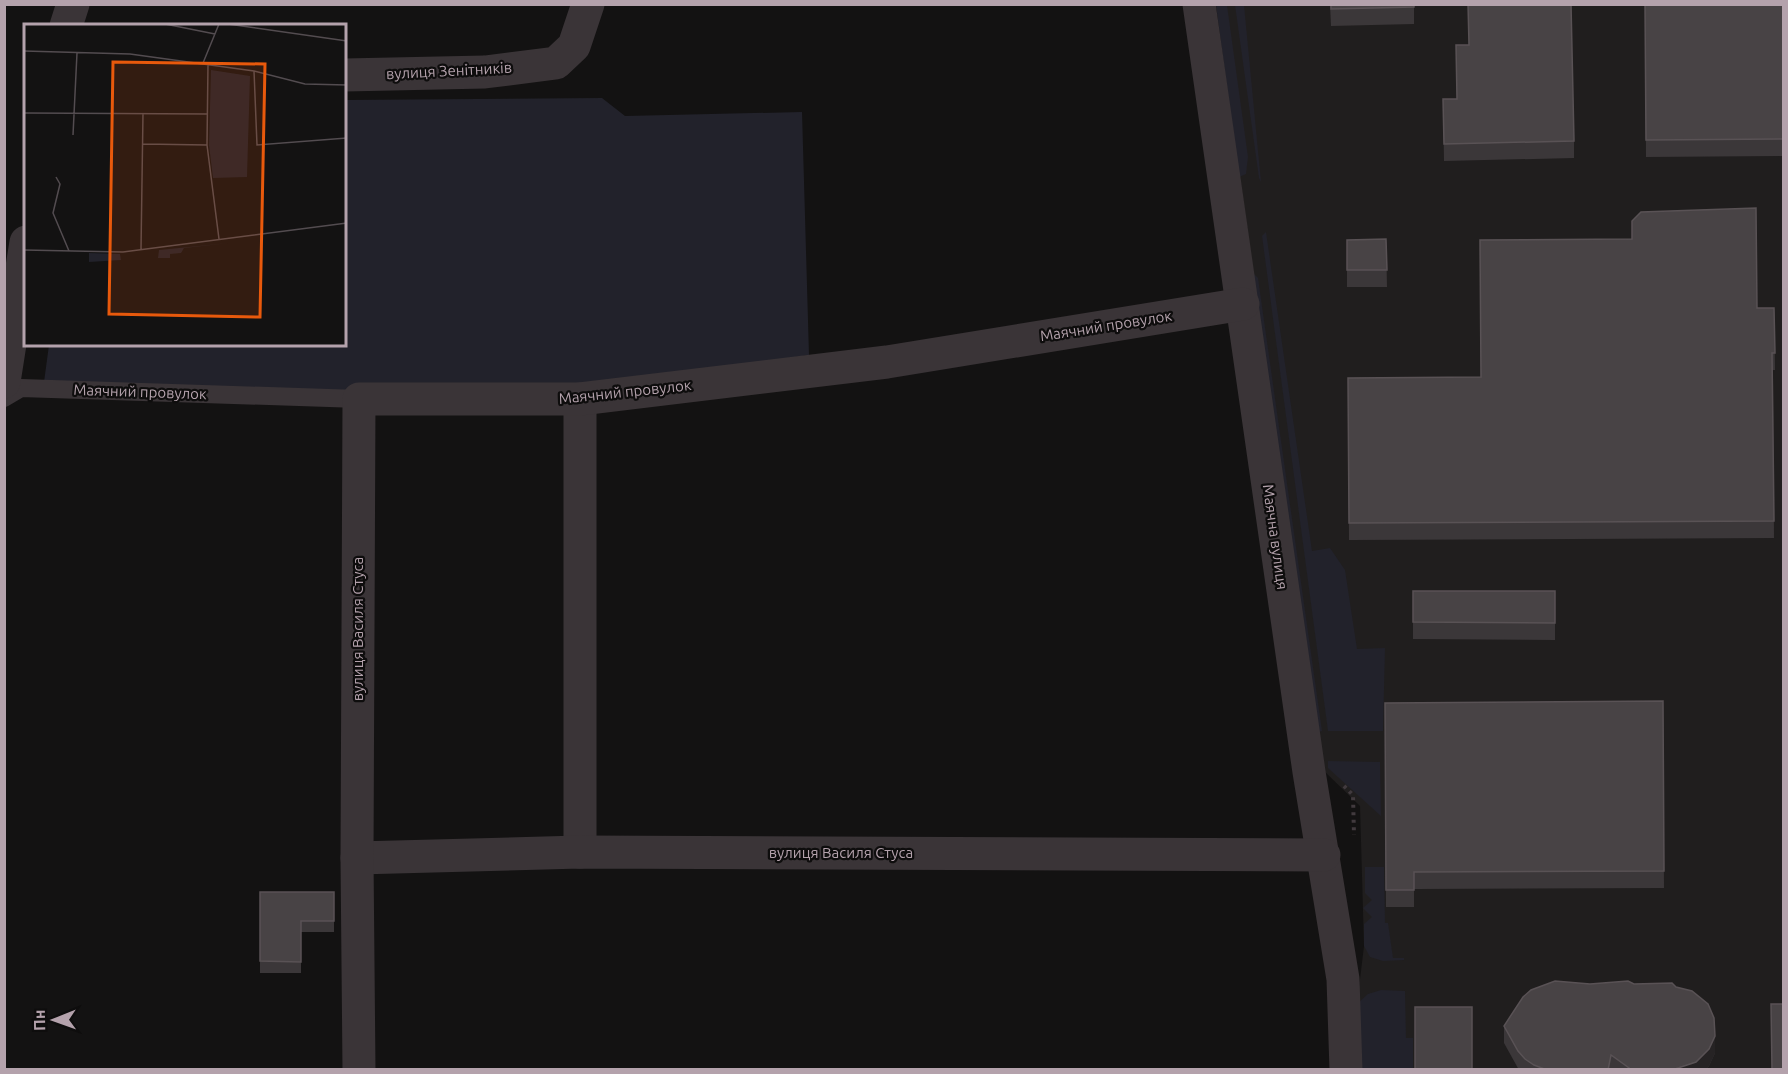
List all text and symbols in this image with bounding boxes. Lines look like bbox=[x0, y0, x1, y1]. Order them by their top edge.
inset map bbox=[24, 24, 346, 346]
street label: вулиця Зенітників bbox=[386, 59, 512, 82]
street label: Маячний провулок bbox=[1039, 307, 1173, 344]
street label: Маячний провулок bbox=[558, 376, 692, 407]
street label: Маячний провулок bbox=[73, 381, 207, 402]
street label: Маячна вулиця bbox=[1260, 483, 1291, 591]
street label: вулиця Василя Стуса bbox=[349, 557, 366, 701]
street label: вулиця Василя Стуса bbox=[769, 844, 913, 861]
north arrow bbox=[24, 990, 84, 1050]
text: Пн bbox=[30, 1010, 48, 1031]

